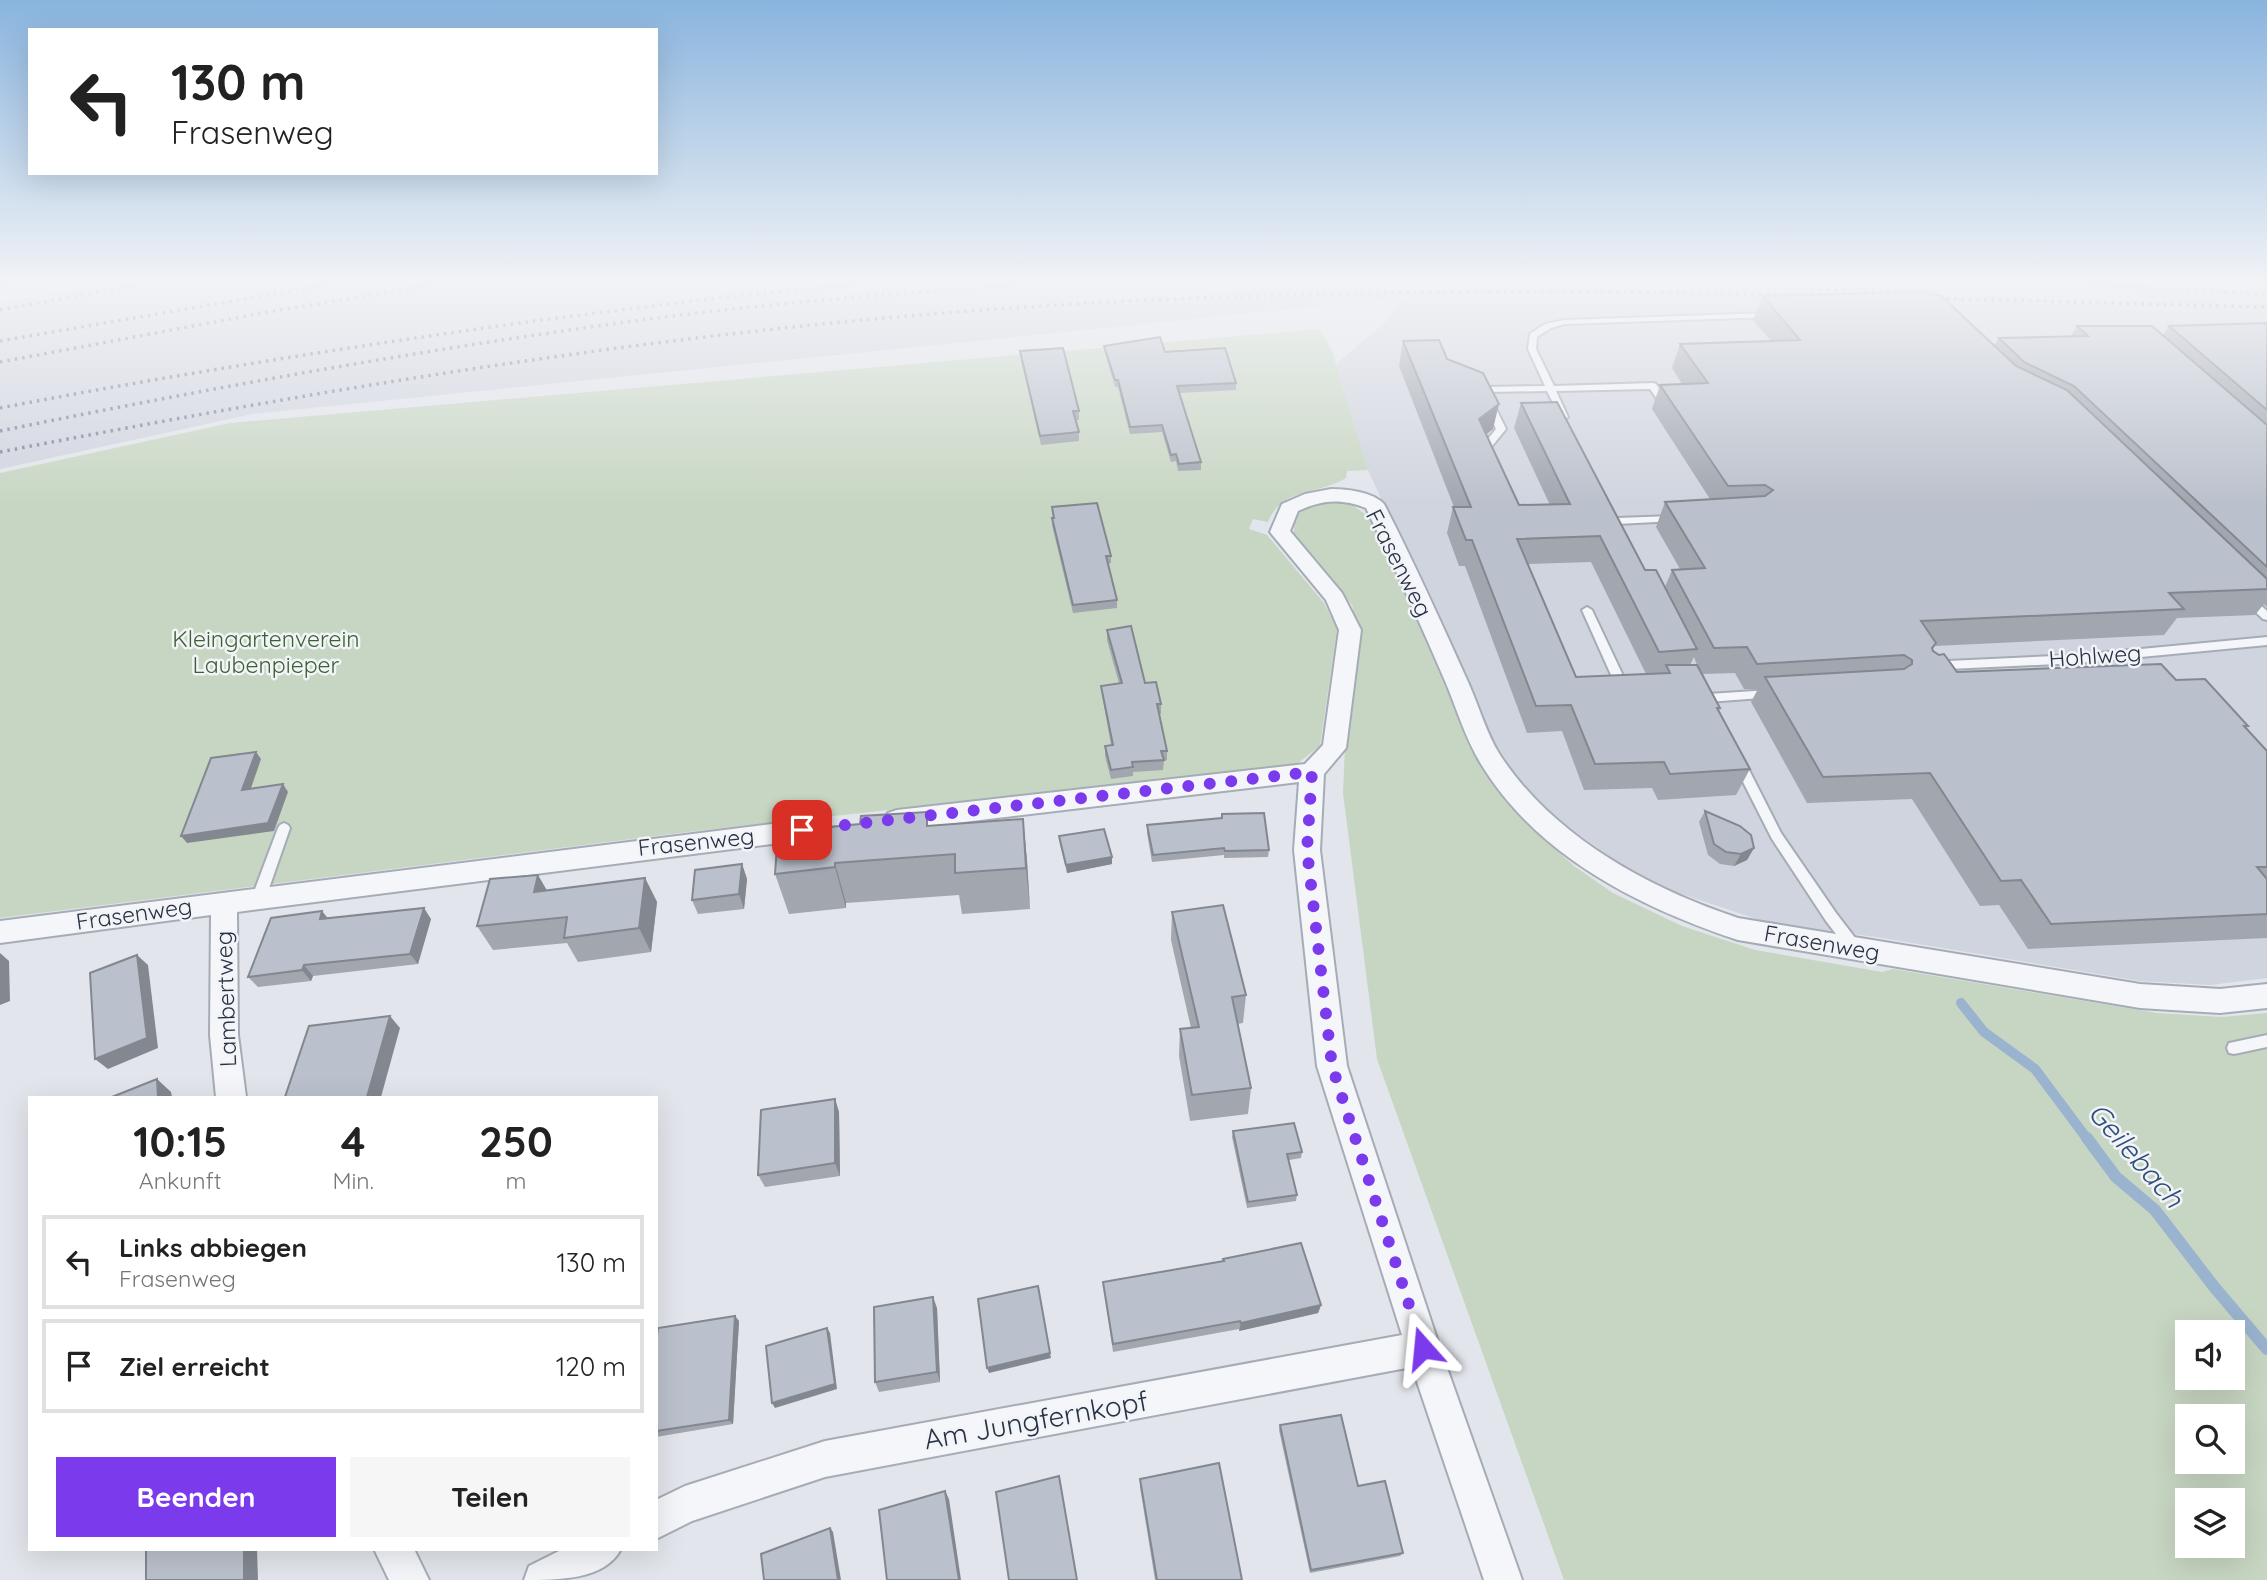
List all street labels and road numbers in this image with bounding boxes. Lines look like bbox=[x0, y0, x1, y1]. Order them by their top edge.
street label: Frasenweg bbox=[1360, 504, 1439, 621]
street label: Hohlweg bbox=[2048, 638, 2142, 673]
street label: Frasenweg bbox=[636, 821, 756, 862]
street label: Frasenweg bbox=[74, 891, 194, 936]
street label: Frasenweg bbox=[1762, 918, 1882, 967]
street label: Lambertweg bbox=[209, 930, 242, 1068]
street label: Am Jungfernkopf bbox=[921, 1383, 1151, 1456]

